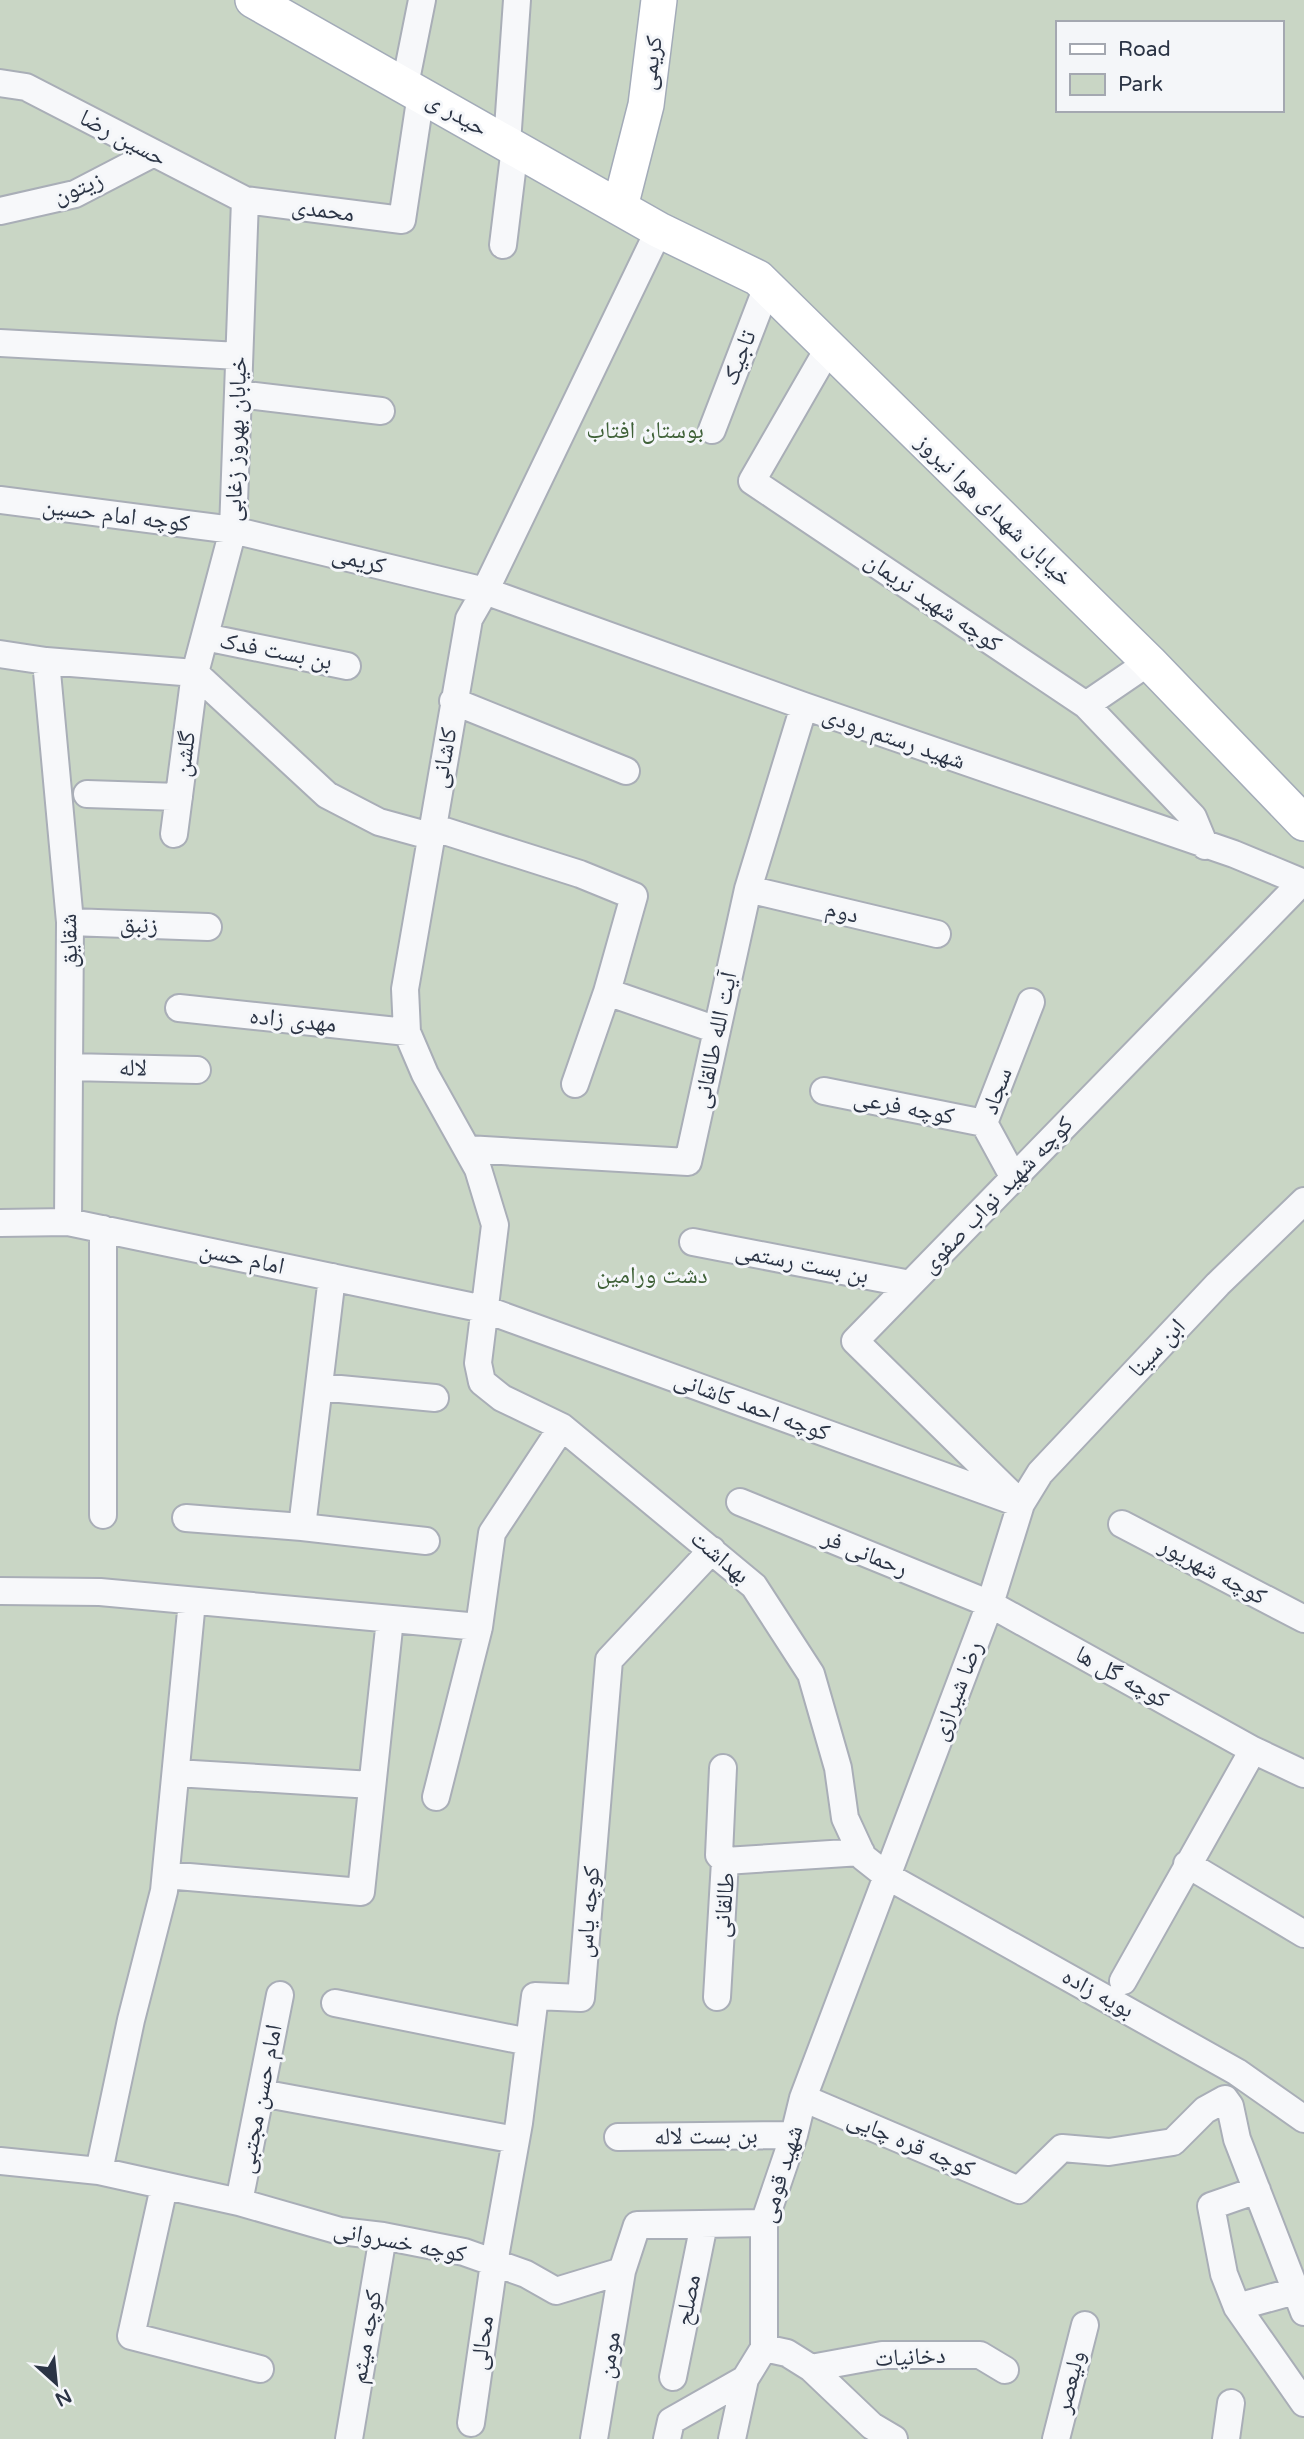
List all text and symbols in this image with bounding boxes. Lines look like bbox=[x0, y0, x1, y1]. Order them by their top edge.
legend bbox=[1056, 21, 1283, 112]
street label: کریمی bbox=[633, 34, 669, 92]
text: Road bbox=[1118, 37, 1171, 62]
text: Park bbox=[1118, 72, 1163, 97]
street label: حیدر ی bbox=[421, 85, 493, 143]
street label: حسین رضا bbox=[75, 103, 171, 173]
street label: زیتون bbox=[49, 165, 107, 211]
street label: محمدی bbox=[290, 192, 356, 228]
street label: تاجیک bbox=[715, 326, 763, 390]
street label: خیابان بهروز زغابی bbox=[219, 356, 253, 522]
park label: بوستان افتاب bbox=[586, 416, 704, 445]
street label: خیابان شهدای هوا نیروز bbox=[909, 427, 1078, 592]
street label: کوچه امام حسین bbox=[41, 492, 191, 539]
street label: کریمی bbox=[329, 539, 389, 581]
street label: کوچه شهید نریمان bbox=[859, 545, 1007, 659]
street label: بن بست فدک bbox=[217, 626, 335, 676]
street label: شهید رستم رودی bbox=[818, 700, 969, 777]
street label: کاشانی bbox=[424, 725, 464, 791]
street label: گلشن bbox=[168, 729, 202, 778]
street label: دوم bbox=[822, 894, 861, 931]
street label: زنبق bbox=[119, 910, 159, 940]
street label: شقایق bbox=[54, 913, 84, 969]
street label: آیت الله طالقانی bbox=[686, 968, 744, 1111]
street label: مهدی زاده bbox=[248, 1001, 338, 1039]
street label: لاله bbox=[119, 1053, 147, 1083]
street label: سجاد bbox=[975, 1064, 1019, 1118]
street label: کوچه فرعی bbox=[851, 1083, 957, 1131]
street label: کوچه شهید نواب صفوی bbox=[915, 1110, 1079, 1280]
street label: امام حسن bbox=[197, 1235, 287, 1282]
street label: بن بست رستمی bbox=[733, 1236, 871, 1290]
park label: دشت ورامین bbox=[596, 1261, 708, 1290]
street label: ابن سینا bbox=[1122, 1312, 1192, 1384]
street label: کوچه احمد کاشانی bbox=[670, 1364, 834, 1448]
street label: رحمانی فر bbox=[817, 1522, 912, 1583]
street label: بهداشت bbox=[685, 1524, 755, 1590]
street label: کوچه شهریور bbox=[1154, 1530, 1271, 1611]
street label: رضا شیرازی bbox=[925, 1637, 989, 1745]
street label: کوچه گل ها bbox=[1070, 1640, 1174, 1714]
street label: کوچه یاس bbox=[570, 1865, 606, 1959]
street label: طالقانی bbox=[707, 1871, 741, 1939]
street label: بویه زاده bbox=[1057, 1961, 1139, 2025]
street label: امام حسن مجتبی bbox=[231, 2022, 290, 2176]
street label: کوچه قره چایی bbox=[843, 2104, 979, 2184]
street label: بن بست لاله bbox=[654, 2121, 758, 2151]
street label: شهید قومی bbox=[753, 2122, 809, 2226]
street label: کوچه خسروانی bbox=[331, 2215, 469, 2269]
street label: مصلح bbox=[669, 2272, 707, 2328]
street label: کوچه میثم bbox=[344, 2288, 389, 2386]
street label: محالی bbox=[464, 2314, 500, 2372]
street label: مومن bbox=[591, 2329, 627, 2381]
street label: دخانیات bbox=[874, 2341, 946, 2373]
north arrow bbox=[21, 2348, 91, 2418]
street label: ولیعصر bbox=[1048, 2348, 1092, 2417]
text: N bbox=[51, 2384, 75, 2411]

